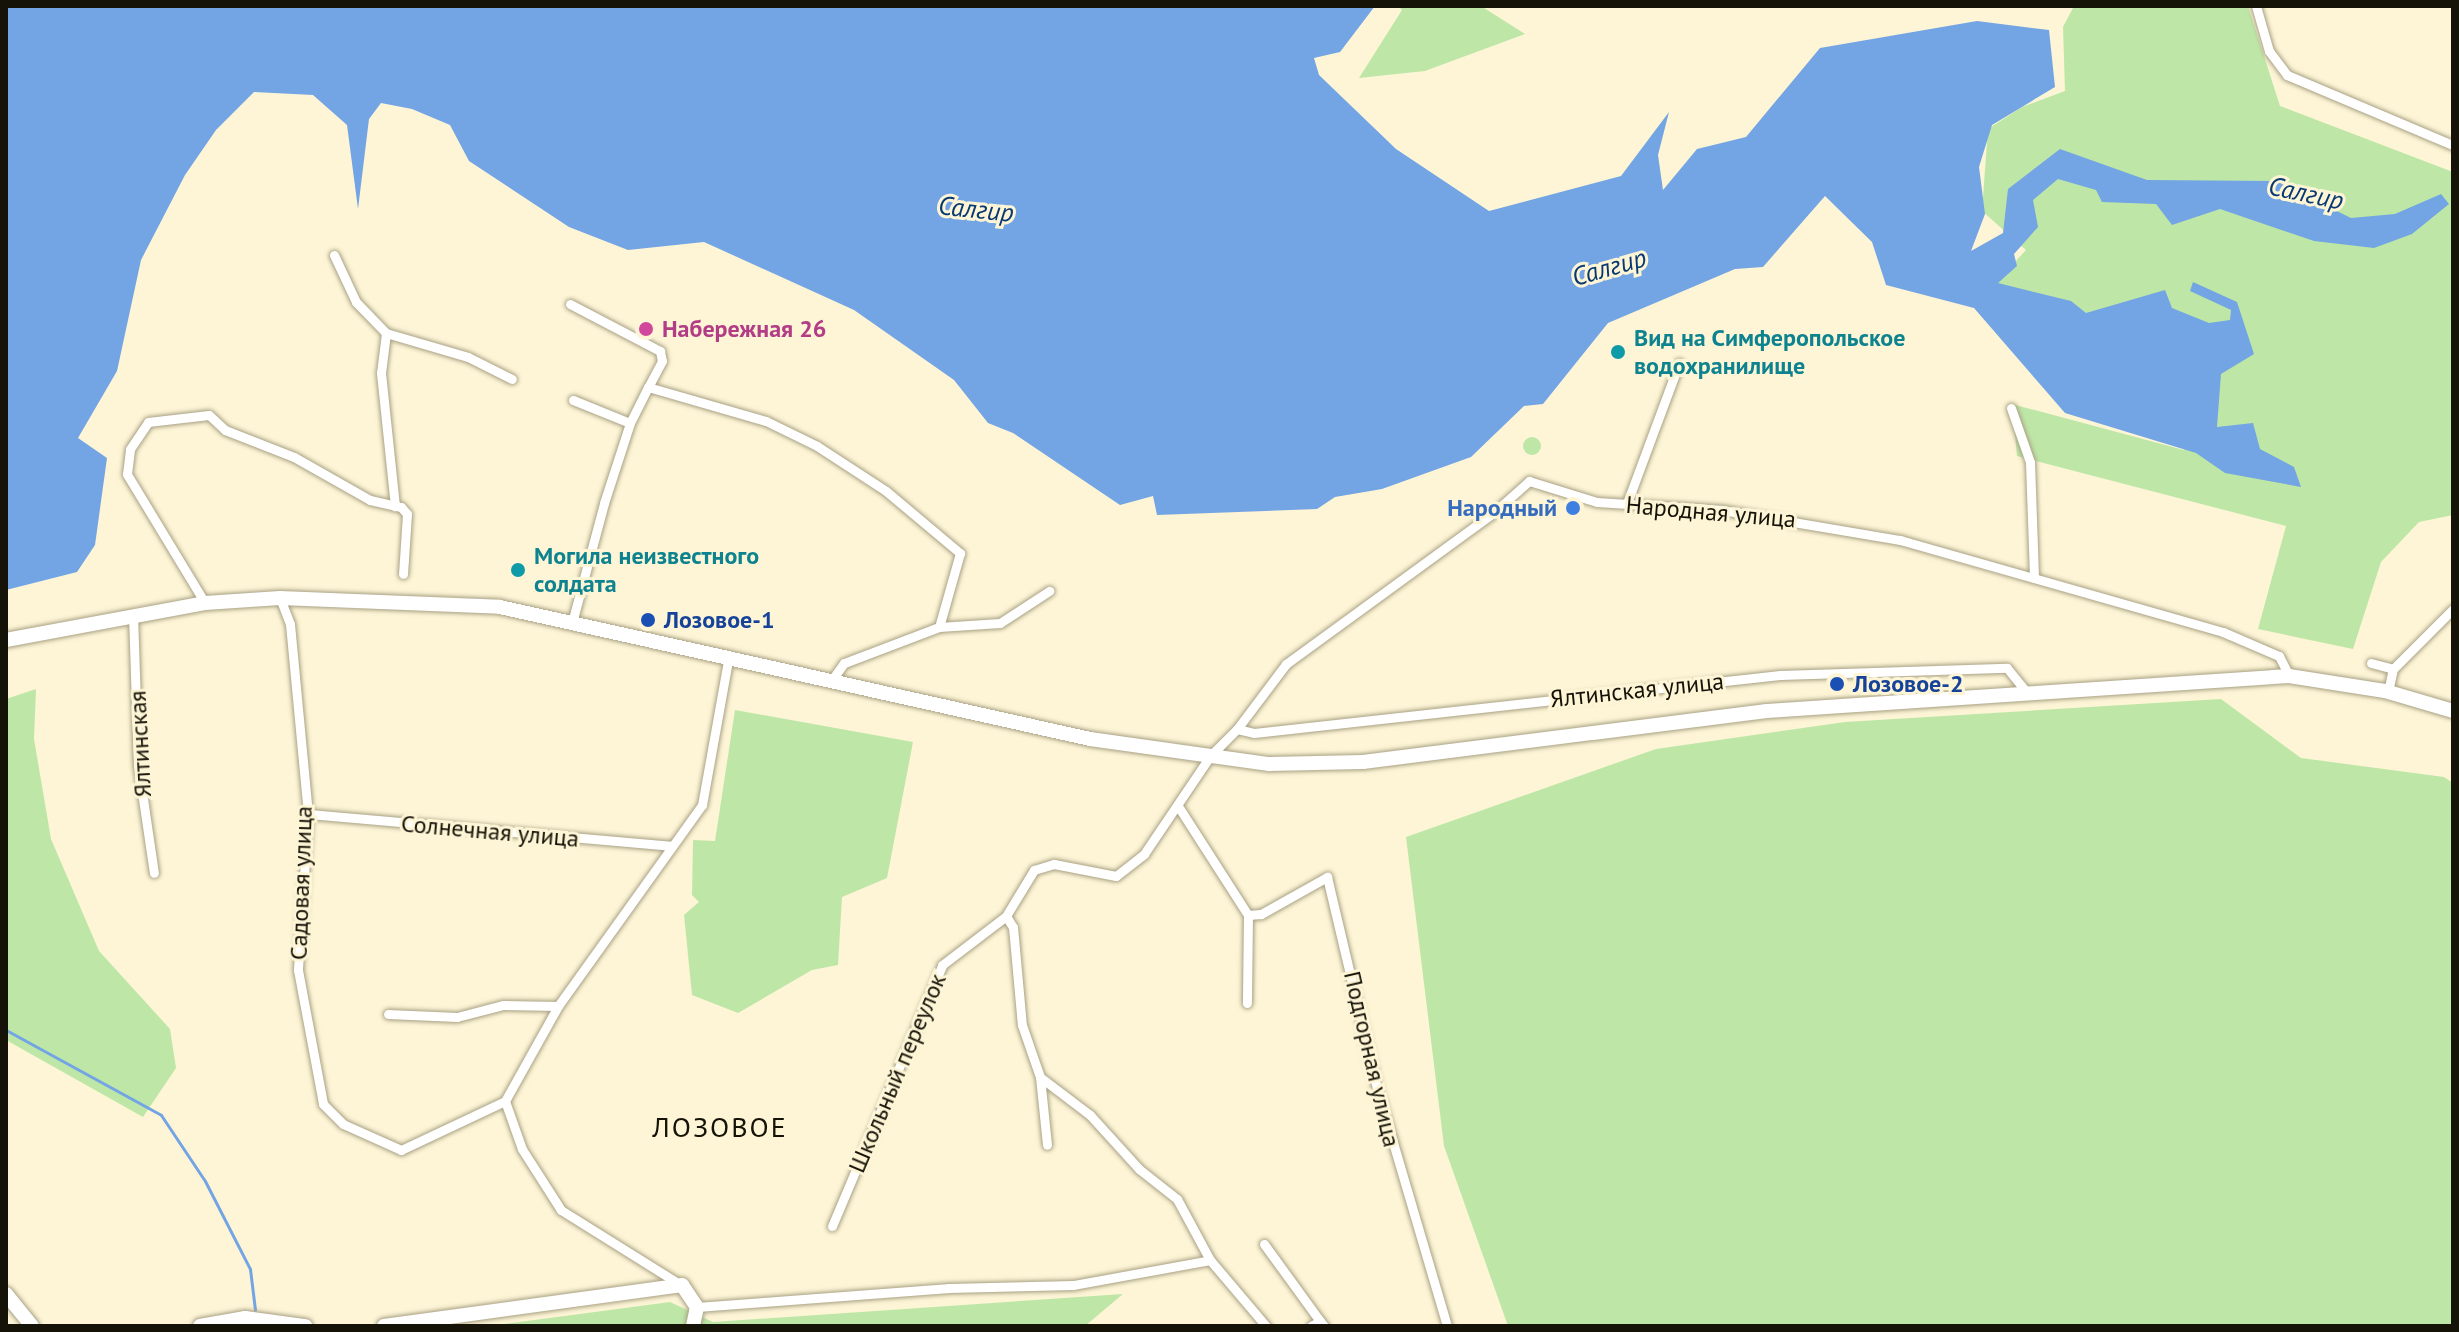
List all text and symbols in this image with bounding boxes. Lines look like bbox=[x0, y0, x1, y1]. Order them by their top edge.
water label: Салгир bbox=[2266, 170, 2346, 216]
water label: Салгир bbox=[937, 190, 1015, 228]
water label: Салгир bbox=[1568, 242, 1650, 292]
place label: Набережная 26 bbox=[662, 315, 826, 343]
marker: Набережная 26 bbox=[637, 320, 655, 338]
place label: Вид на Симферопольское водохранилище bbox=[1634, 324, 1906, 380]
marker: Вид на Симферопольское водохранилище bbox=[1609, 343, 1627, 361]
street label: Народная улица bbox=[1625, 490, 1797, 534]
place label: Народный bbox=[1447, 494, 1557, 522]
marker: Народный bbox=[1564, 499, 1582, 517]
place label: Могила неизвестного солдата bbox=[534, 542, 759, 598]
marker: Могила неизвестного солдата bbox=[509, 561, 527, 579]
place label: Лозовое-1 bbox=[664, 606, 775, 634]
marker: Лозовое-1 bbox=[639, 611, 657, 629]
street label: Ялтинская улица bbox=[1549, 667, 1725, 713]
place label: Лозовое-2 bbox=[1853, 670, 1964, 698]
marker: Лозовое-2 bbox=[1828, 675, 1846, 693]
street label: Ялтинская bbox=[123, 690, 157, 798]
street label: Садовая улица bbox=[284, 805, 318, 961]
street label: Солнечная улица bbox=[400, 809, 580, 853]
street label: Подгорная улица bbox=[1338, 968, 1406, 1150]
street label: Школьный переулок bbox=[842, 969, 952, 1177]
district label: ЛОЗОВОЕ bbox=[652, 1110, 788, 1144]

